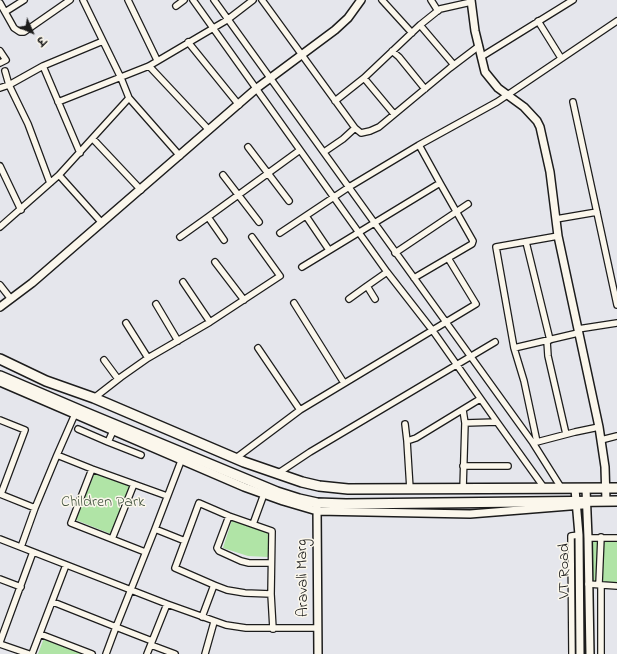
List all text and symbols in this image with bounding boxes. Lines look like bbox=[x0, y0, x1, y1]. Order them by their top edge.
north arrow bbox=[12, 12, 52, 52]
text: उ bbox=[32, 32, 49, 49]
park label: Children Park bbox=[61, 493, 145, 513]
street label: Aravali Marg bbox=[294, 539, 314, 617]
street label: VT Road bbox=[555, 543, 575, 599]

